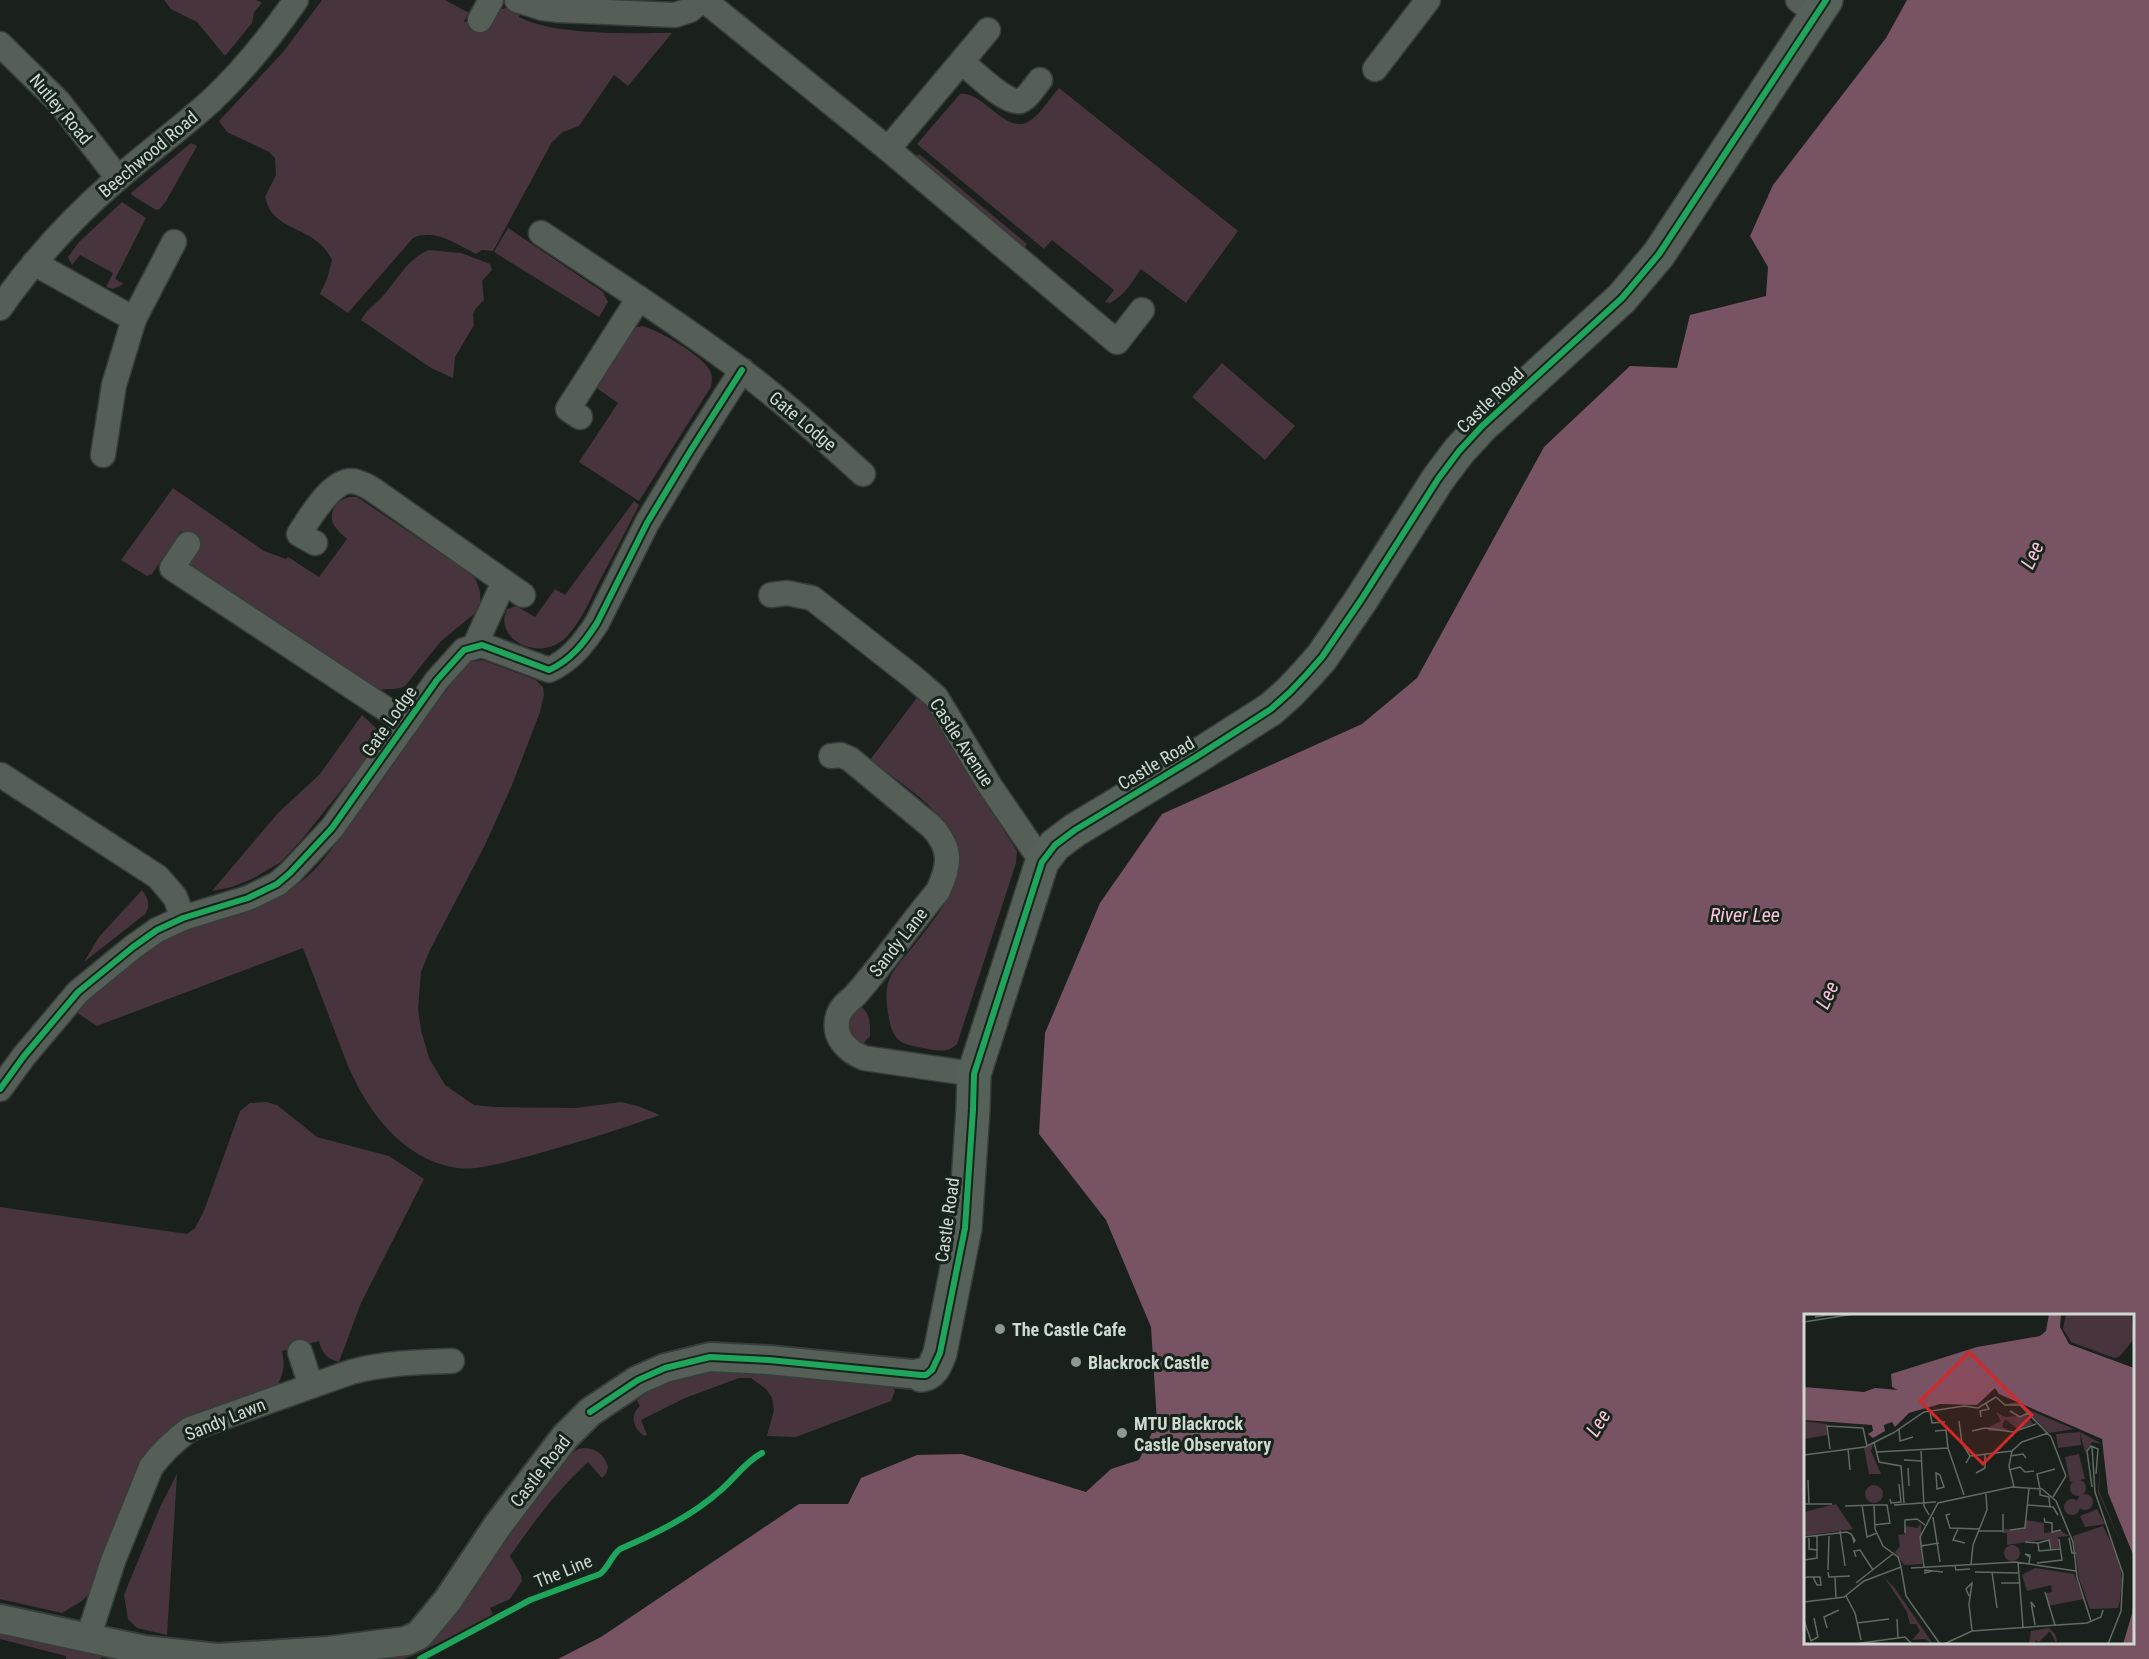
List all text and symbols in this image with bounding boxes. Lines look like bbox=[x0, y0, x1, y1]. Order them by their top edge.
street label: Nutley Road bbox=[26, 70, 96, 148]
street label: Beechwood Road bbox=[94, 107, 202, 201]
street label: Castle Road bbox=[1452, 363, 1528, 437]
street label: Gate Lodge bbox=[765, 387, 841, 455]
water label: Lee bbox=[2015, 538, 2049, 572]
street label: Gate Lodge bbox=[357, 682, 421, 760]
street label: Castle Avenue bbox=[926, 694, 998, 790]
street label: Castle Road bbox=[1114, 732, 1198, 794]
street label: Sandy Lane bbox=[865, 903, 931, 981]
water label: River Lee bbox=[1710, 903, 1780, 927]
water label: Lee bbox=[1810, 978, 1844, 1012]
street label: Castle Road bbox=[931, 1176, 963, 1264]
inset map bbox=[1804, 1314, 2134, 1644]
place label: The Castle Cafe bbox=[1012, 1319, 1127, 1340]
marker: The Castle Cafe bbox=[993, 1322, 1007, 1336]
place label: Blackrock Castle bbox=[1088, 1352, 1210, 1373]
marker: Blackrock Castle bbox=[1069, 1355, 1083, 1369]
street label: Sandy Lawn bbox=[182, 1393, 268, 1445]
water label: Lee bbox=[1581, 1405, 1615, 1441]
place label: MTU Blackrock Castle Observatory bbox=[1134, 1413, 1271, 1455]
marker: MTU Blackrock Castle Observatory bbox=[1115, 1426, 1129, 1440]
street label: Castle Road bbox=[505, 1431, 575, 1511]
street label: The Line bbox=[531, 1550, 595, 1592]

